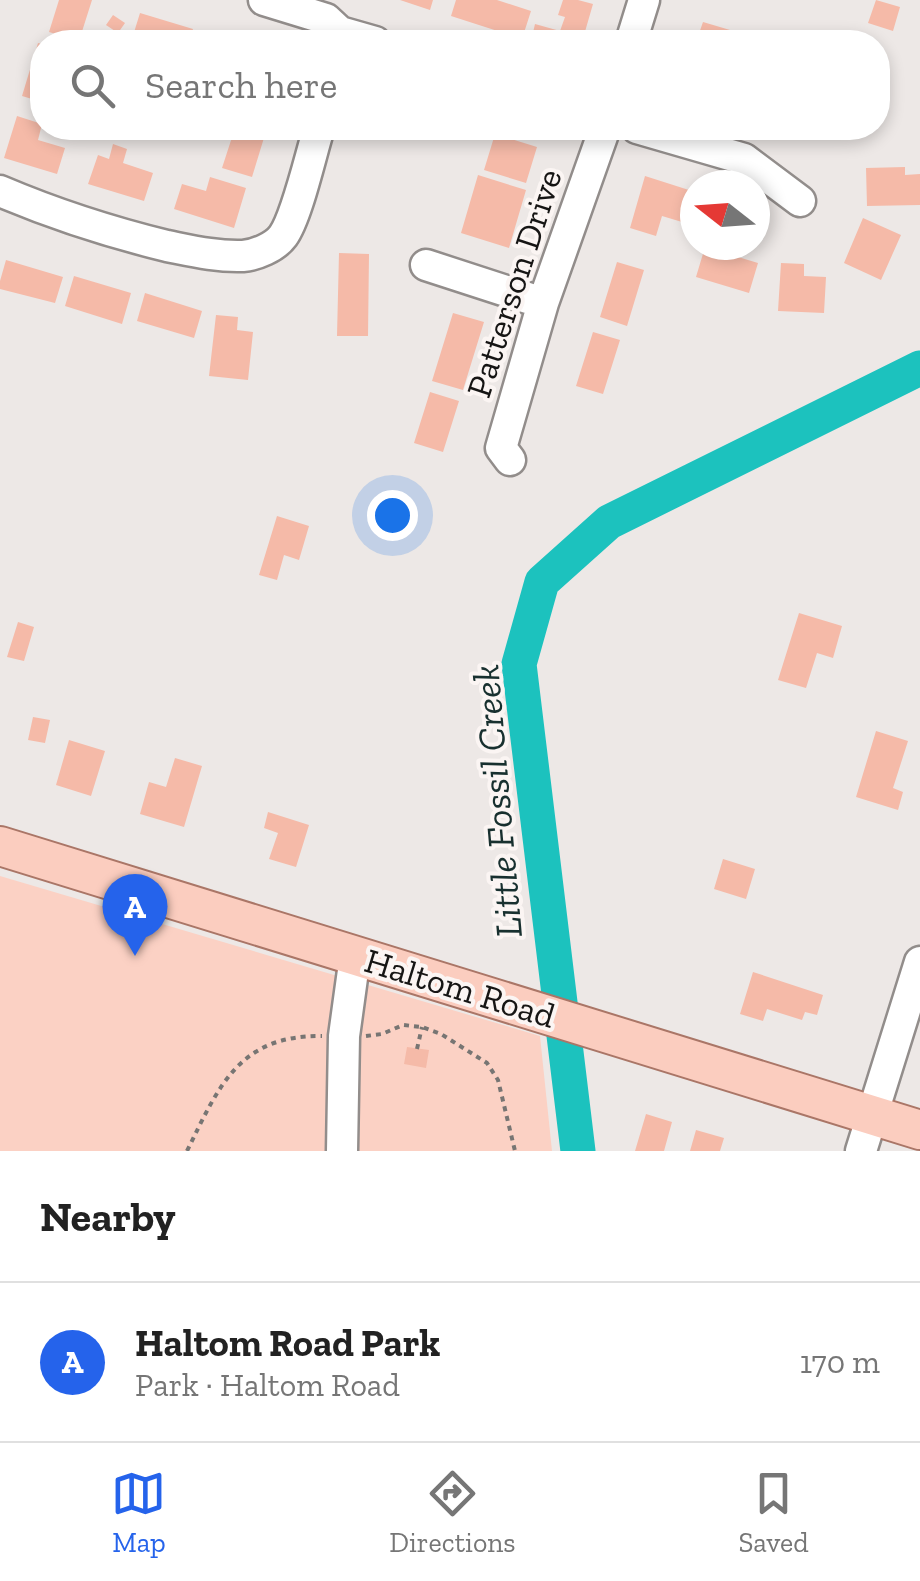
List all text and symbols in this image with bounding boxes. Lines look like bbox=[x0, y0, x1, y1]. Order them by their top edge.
search box bbox=[30, 30, 890, 140]
icon: search bbox=[65, 58, 120, 113]
text: Search here bbox=[145, 62, 337, 108]
street label: Patterson Drive bbox=[457, 164, 571, 402]
north arrow bbox=[680, 170, 770, 260]
your location bbox=[367, 490, 418, 541]
water label: Little Fossil Creek bbox=[462, 663, 532, 939]
pin: A bbox=[102, 874, 168, 956]
street label: Haltom Road bbox=[360, 939, 560, 1037]
text: Nearby bbox=[40, 1191, 176, 1242]
text: Haltom Road Park bbox=[135, 1320, 440, 1366]
text: A bbox=[62, 1343, 83, 1381]
text: 170 m bbox=[800, 1343, 880, 1381]
text: Park · Haltom Road bbox=[135, 1366, 400, 1404]
tab: Map bbox=[111, 1466, 166, 1559]
tab: Directions bbox=[389, 1466, 516, 1559]
tab: Saved bbox=[738, 1466, 809, 1559]

